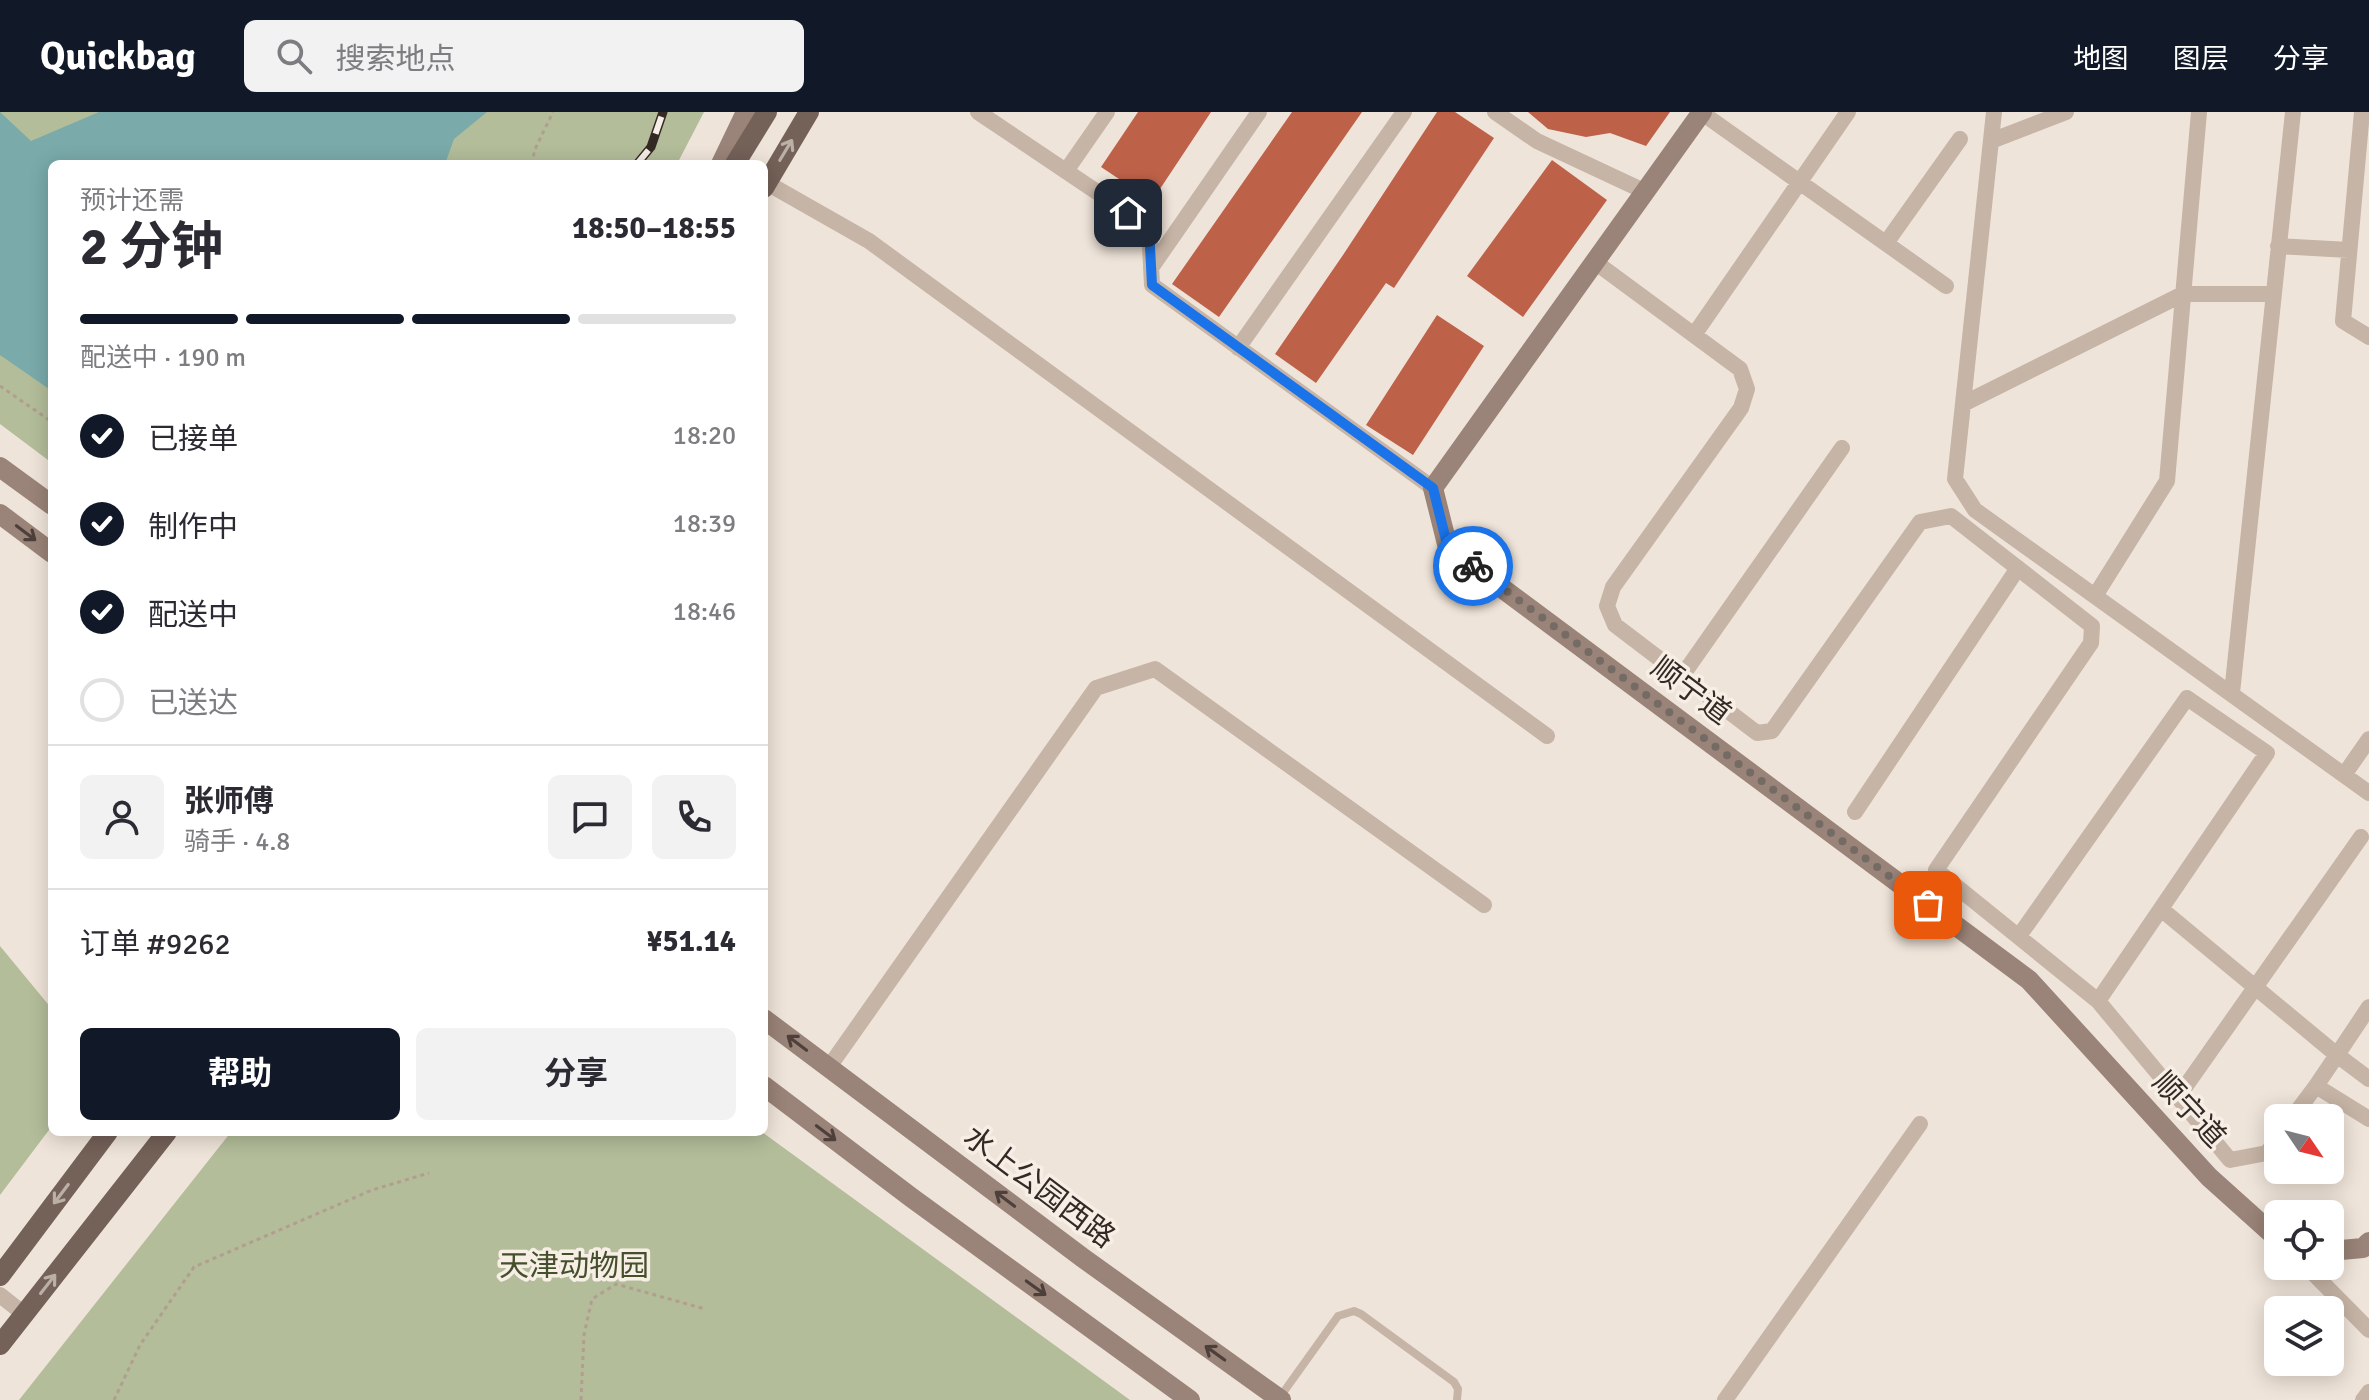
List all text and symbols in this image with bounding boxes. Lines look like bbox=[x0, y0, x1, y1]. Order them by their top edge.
search box bbox=[244, 20, 804, 92]
text: Quickbag bbox=[40, 33, 196, 80]
icon: search bbox=[272, 34, 316, 78]
text: 搜索地点 bbox=[336, 41, 456, 78]
text: 地图 bbox=[2073, 42, 2129, 76]
text: 图层 bbox=[2173, 42, 2229, 76]
text: 分享 bbox=[2273, 42, 2329, 76]
one-way arrow bbox=[778, 139, 794, 162]
pin bbox=[1094, 179, 1162, 247]
text: 预计还需 bbox=[80, 185, 184, 217]
icon: home bbox=[1106, 191, 1150, 235]
text: 18:50–18:55 bbox=[572, 210, 736, 247]
text: 2 分钟 bbox=[80, 215, 224, 279]
text: 配送中 · 190 m bbox=[80, 342, 246, 374]
icon: check bbox=[80, 414, 124, 458]
text: 18:20 bbox=[673, 420, 736, 452]
text: 已接单 bbox=[148, 421, 238, 458]
icon: check bbox=[80, 502, 124, 546]
text: 18:39 bbox=[673, 508, 736, 540]
text: 制作中 bbox=[148, 509, 238, 546]
one-way arrow bbox=[15, 525, 36, 542]
courier bbox=[1433, 526, 1513, 606]
icon: bike bbox=[1451, 544, 1495, 588]
icon: check bbox=[80, 590, 124, 634]
text: 18:46 bbox=[673, 596, 736, 628]
text: 配送中 bbox=[148, 597, 238, 634]
street label: 顺宁道 bbox=[1644, 649, 1738, 733]
text: 已送达 bbox=[148, 685, 238, 722]
button: person bbox=[80, 775, 164, 859]
button: chat bbox=[548, 775, 632, 859]
button: phone bbox=[652, 775, 736, 859]
text: 张师傅 bbox=[184, 783, 274, 820]
text: 骑手 · 4.8 bbox=[184, 826, 290, 858]
pin bbox=[1894, 871, 1962, 939]
icon: bag bbox=[1906, 883, 1950, 927]
text: ¥51.14 bbox=[646, 923, 736, 960]
text: 订单 #9262 bbox=[80, 926, 231, 963]
button: 帮助 bbox=[80, 1028, 400, 1120]
button: 分享 bbox=[416, 1028, 736, 1120]
one-way arrow bbox=[787, 1035, 809, 1052]
street label: 顺宁道 bbox=[2145, 1064, 2233, 1156]
north arrow bbox=[2264, 1104, 2344, 1184]
map controls bbox=[2264, 1104, 2344, 1376]
street label: 水上公园西路 bbox=[956, 1118, 1122, 1256]
one-way arrow bbox=[815, 1125, 837, 1142]
one-way arrow bbox=[53, 1183, 70, 1205]
one-way arrow bbox=[995, 1191, 1016, 1208]
button: locate bbox=[2264, 1200, 2344, 1280]
park label: 天津动物园 bbox=[499, 1248, 649, 1285]
one-way arrow bbox=[39, 1274, 57, 1295]
one-way arrow bbox=[1024, 1279, 1046, 1296]
button: layers bbox=[2264, 1296, 2344, 1376]
one-way arrow bbox=[1205, 1345, 1227, 1361]

